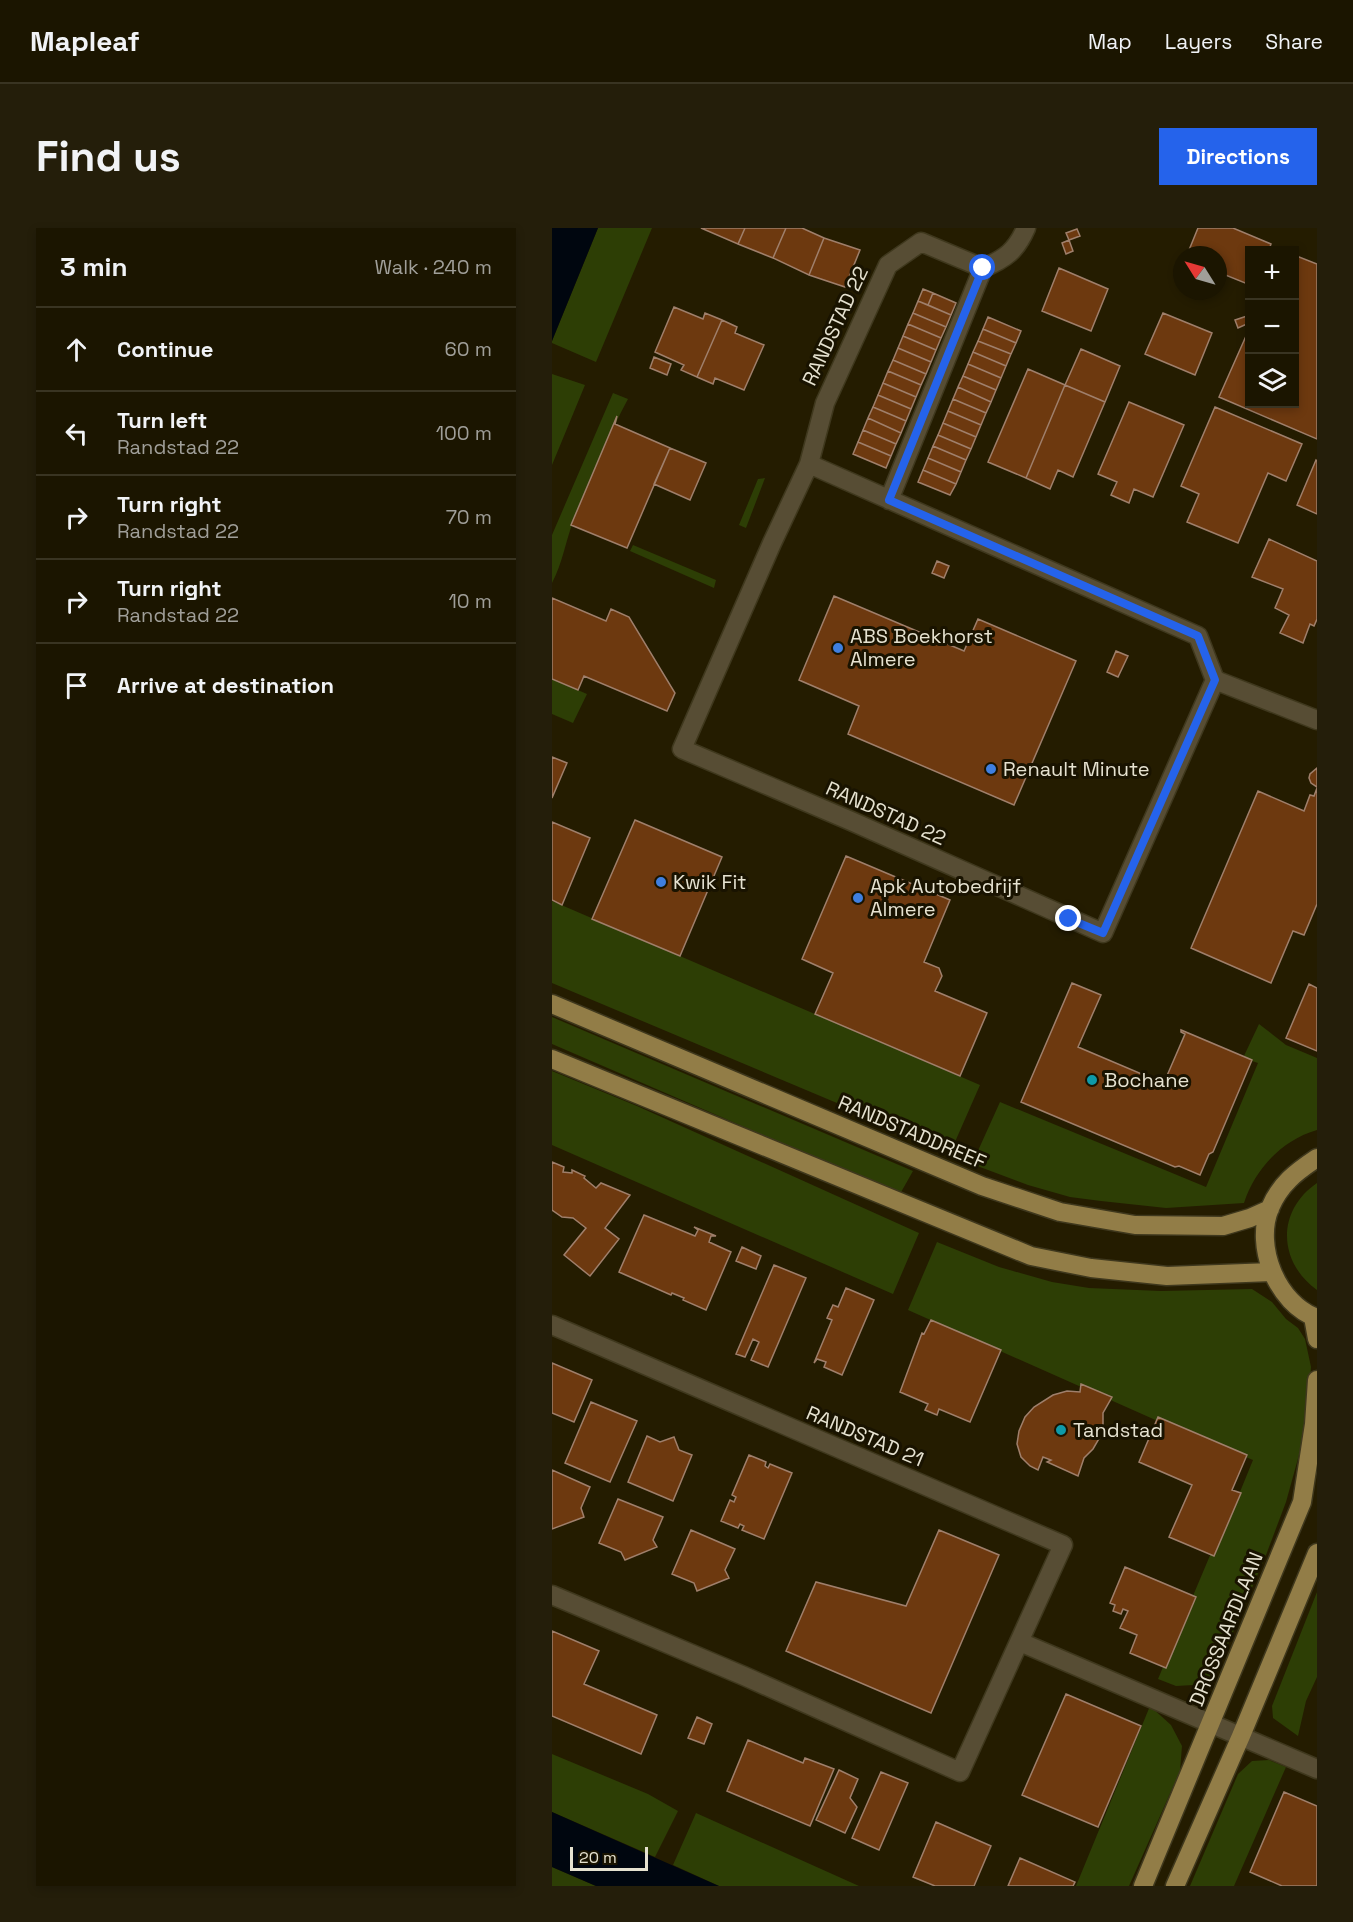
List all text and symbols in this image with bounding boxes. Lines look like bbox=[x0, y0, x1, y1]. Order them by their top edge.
text: Mapleaf bbox=[30, 23, 140, 59]
text: Map bbox=[1088, 28, 1132, 55]
text: Layers bbox=[1165, 28, 1232, 55]
text: Share bbox=[1265, 28, 1323, 55]
button: Directions bbox=[1159, 128, 1317, 185]
text: Find us bbox=[36, 130, 181, 183]
north arrow bbox=[1173, 246, 1227, 300]
map controls bbox=[1245, 246, 1299, 408]
button: + bbox=[1245, 246, 1299, 300]
text: 3 min bbox=[60, 250, 128, 284]
text: Walk · 240 m bbox=[374, 254, 492, 280]
route start bbox=[969, 254, 995, 280]
street label: RANDSTAD 22 bbox=[796, 262, 874, 390]
button: − bbox=[1245, 300, 1299, 354]
icon: ahead bbox=[60, 333, 93, 366]
text: Continue bbox=[117, 335, 213, 363]
text: 60 m bbox=[445, 336, 492, 362]
button: layers bbox=[1245, 354, 1299, 408]
text: Turn left bbox=[117, 406, 207, 434]
icon: left bbox=[60, 417, 93, 450]
text: 100 m bbox=[436, 420, 492, 446]
text: Randstad 22 bbox=[117, 434, 239, 460]
text: Turn right bbox=[117, 490, 222, 518]
icon: right bbox=[60, 501, 93, 534]
text: 70 m bbox=[446, 504, 492, 530]
text: Randstad 22 bbox=[117, 518, 239, 544]
text: Turn right bbox=[117, 574, 222, 602]
icon: right bbox=[60, 585, 93, 618]
text: 10 m bbox=[448, 588, 492, 614]
text: Randstad 22 bbox=[117, 602, 239, 628]
place label: ABS Boekhorst Almere bbox=[850, 623, 993, 672]
marker: ABS Boekhorst Almere bbox=[831, 641, 845, 655]
icon: arrive bbox=[60, 669, 93, 702]
text: Arrive at destination bbox=[117, 671, 334, 699]
place label: Renault Minute bbox=[1003, 756, 1150, 782]
marker: Renault Minute bbox=[984, 762, 998, 776]
street label: RANDSTAD 22 bbox=[822, 775, 950, 851]
place label: Kwik Fit bbox=[673, 869, 747, 895]
place label: Apk Autobedrijf Almere bbox=[870, 873, 1021, 922]
marker: Kwik Fit bbox=[654, 875, 668, 889]
marker: Apk Autobedrijf Almere bbox=[851, 891, 865, 905]
route end bbox=[1055, 905, 1081, 931]
place label: Bochane bbox=[1104, 1067, 1189, 1093]
marker: Bochane bbox=[1085, 1073, 1099, 1087]
street label: RANDSTADDREEF bbox=[834, 1089, 990, 1175]
street label: RANDSTAD 21 bbox=[802, 1400, 928, 1472]
place label: Tandstad bbox=[1073, 1417, 1163, 1443]
marker: Tandstad bbox=[1054, 1423, 1068, 1437]
street label: DROSSAARDLAAN bbox=[1183, 1548, 1269, 1710]
scale bar bbox=[570, 1844, 648, 1872]
text: 20 m bbox=[579, 1847, 617, 1868]

